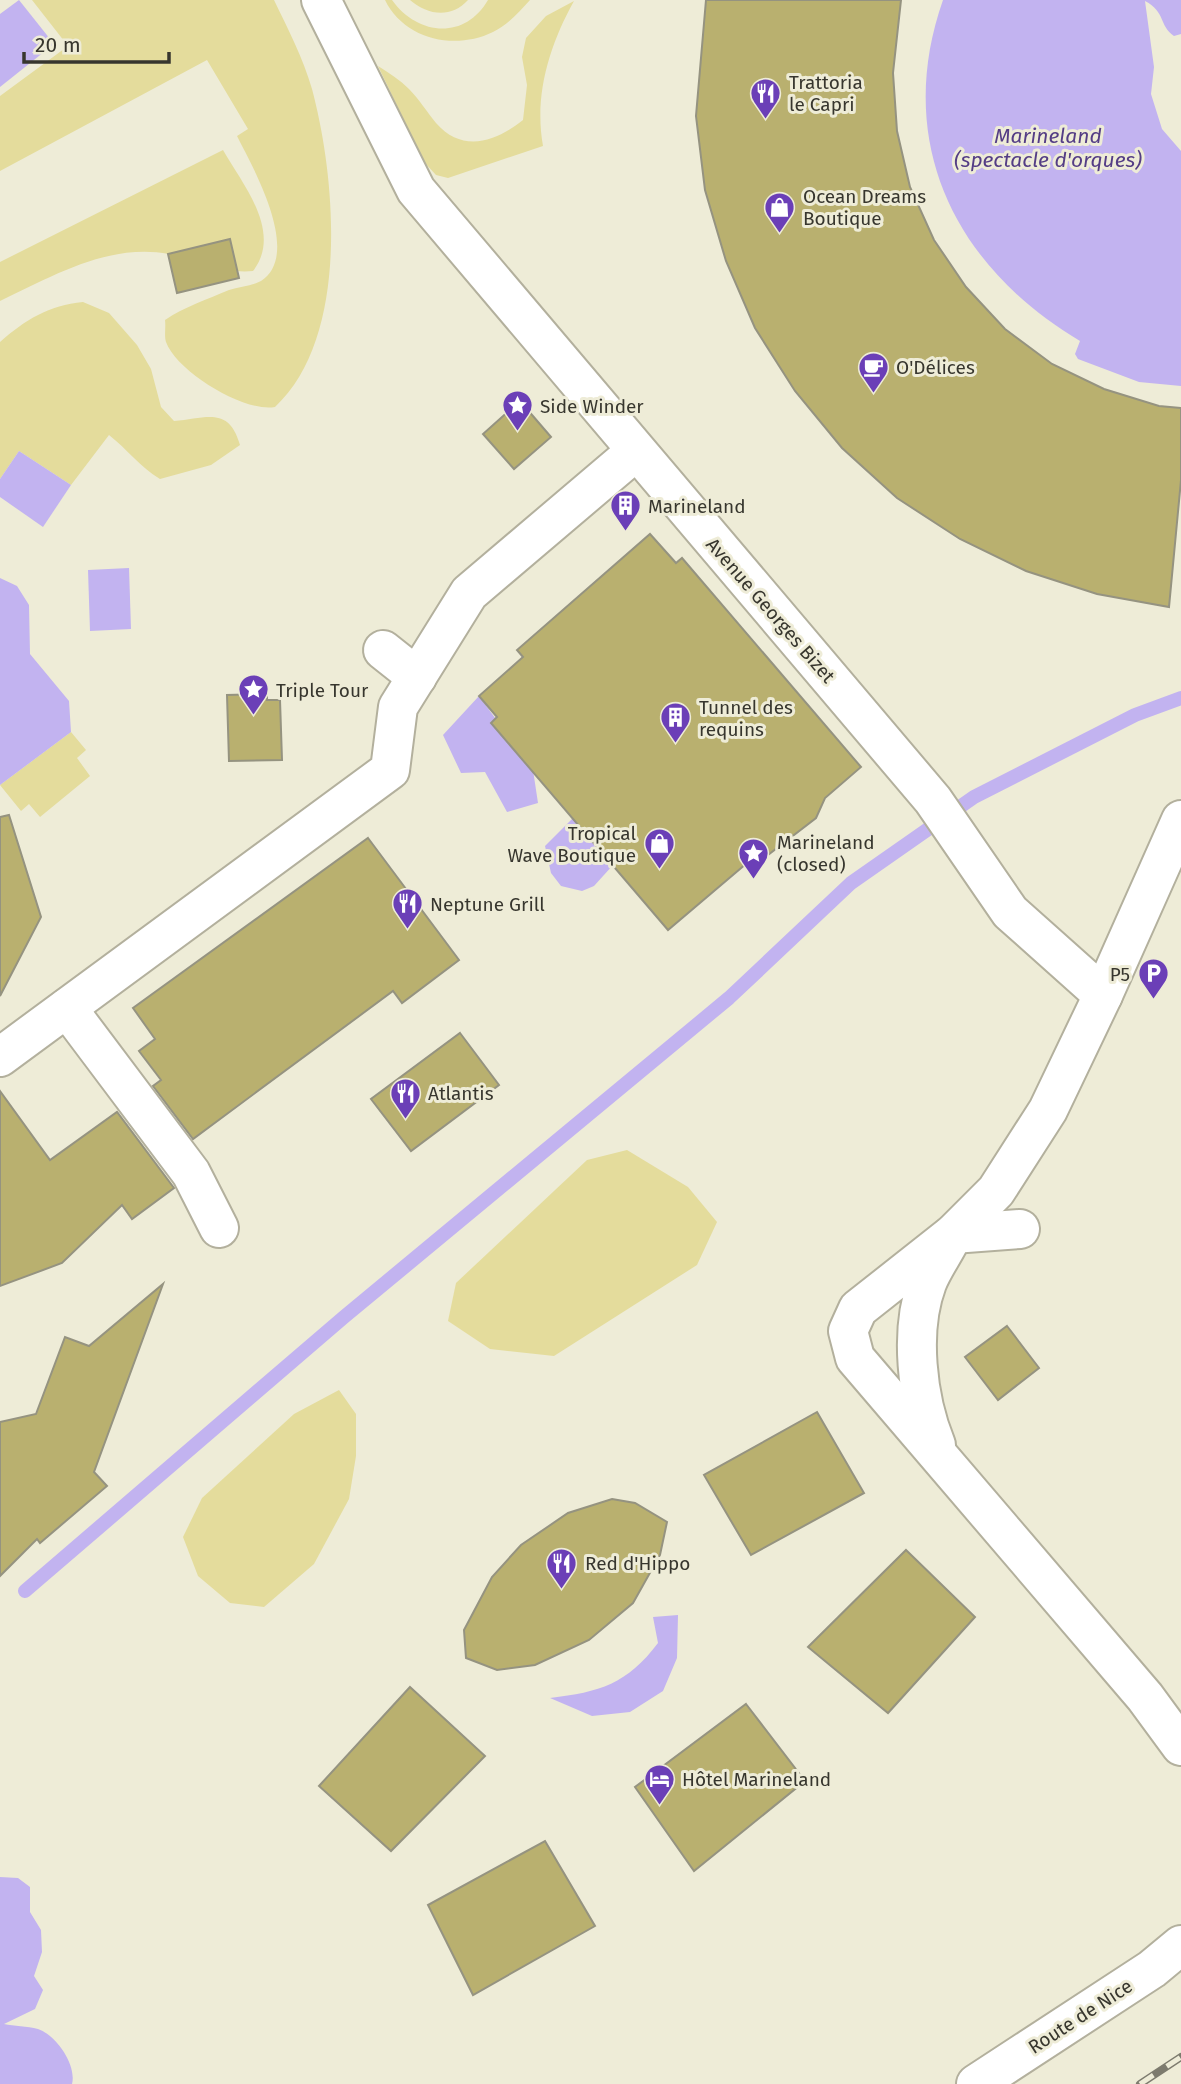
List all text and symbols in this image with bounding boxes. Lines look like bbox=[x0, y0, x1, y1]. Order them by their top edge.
scale bar bbox=[24, 21, 170, 65]
text: 20 m bbox=[35, 32, 81, 58]
place label: Trattoria le Capri bbox=[789, 71, 863, 116]
restaurant icon: Trattoria le Capri bbox=[749, 76, 783, 120]
water label: Marineland (spectacle d'orques) bbox=[954, 123, 1142, 173]
place label: Ocean Dreams Boutique bbox=[803, 185, 926, 230]
shop icon: Ocean Dreams Boutique bbox=[763, 190, 797, 234]
cafe icon: O'Délices bbox=[856, 350, 890, 394]
place label: O'Délices bbox=[896, 356, 975, 379]
place icon: Side Winder bbox=[500, 389, 534, 433]
place label: Side Winder bbox=[540, 395, 644, 418]
building icon: Marineland bbox=[608, 489, 642, 533]
place label: Marineland bbox=[648, 495, 746, 518]
street label: Avenue Georges Bizet bbox=[701, 533, 840, 688]
place icon: Triple Tour bbox=[236, 673, 270, 717]
place label: Triple Tour bbox=[276, 679, 369, 702]
place label: Tunnel des requins bbox=[699, 696, 793, 741]
building icon: Tunnel des requins bbox=[659, 701, 693, 745]
place label: Tropical Wave Boutique bbox=[507, 822, 636, 867]
shop icon: Tropical Wave Boutique bbox=[642, 827, 676, 871]
place label: Marineland (closed) bbox=[777, 831, 875, 876]
place icon: Marineland (closed) bbox=[737, 836, 771, 880]
restaurant icon: Neptune Grill bbox=[390, 887, 424, 931]
place label: Neptune Grill bbox=[430, 893, 545, 916]
parking icon: P5 bbox=[1136, 957, 1170, 1001]
place label: P5 bbox=[1110, 963, 1130, 986]
restaurant icon: Atlantis bbox=[388, 1076, 422, 1120]
place label: Atlantis bbox=[428, 1082, 494, 1105]
restaurant icon: Red d'Hippo bbox=[545, 1546, 579, 1590]
place label: Red d'Hippo bbox=[585, 1552, 690, 1575]
hotel icon: Hôtel Marineland bbox=[642, 1762, 676, 1806]
place label: Hôtel Marineland bbox=[682, 1768, 831, 1791]
street label: Route de Nice bbox=[1024, 1974, 1137, 2059]

